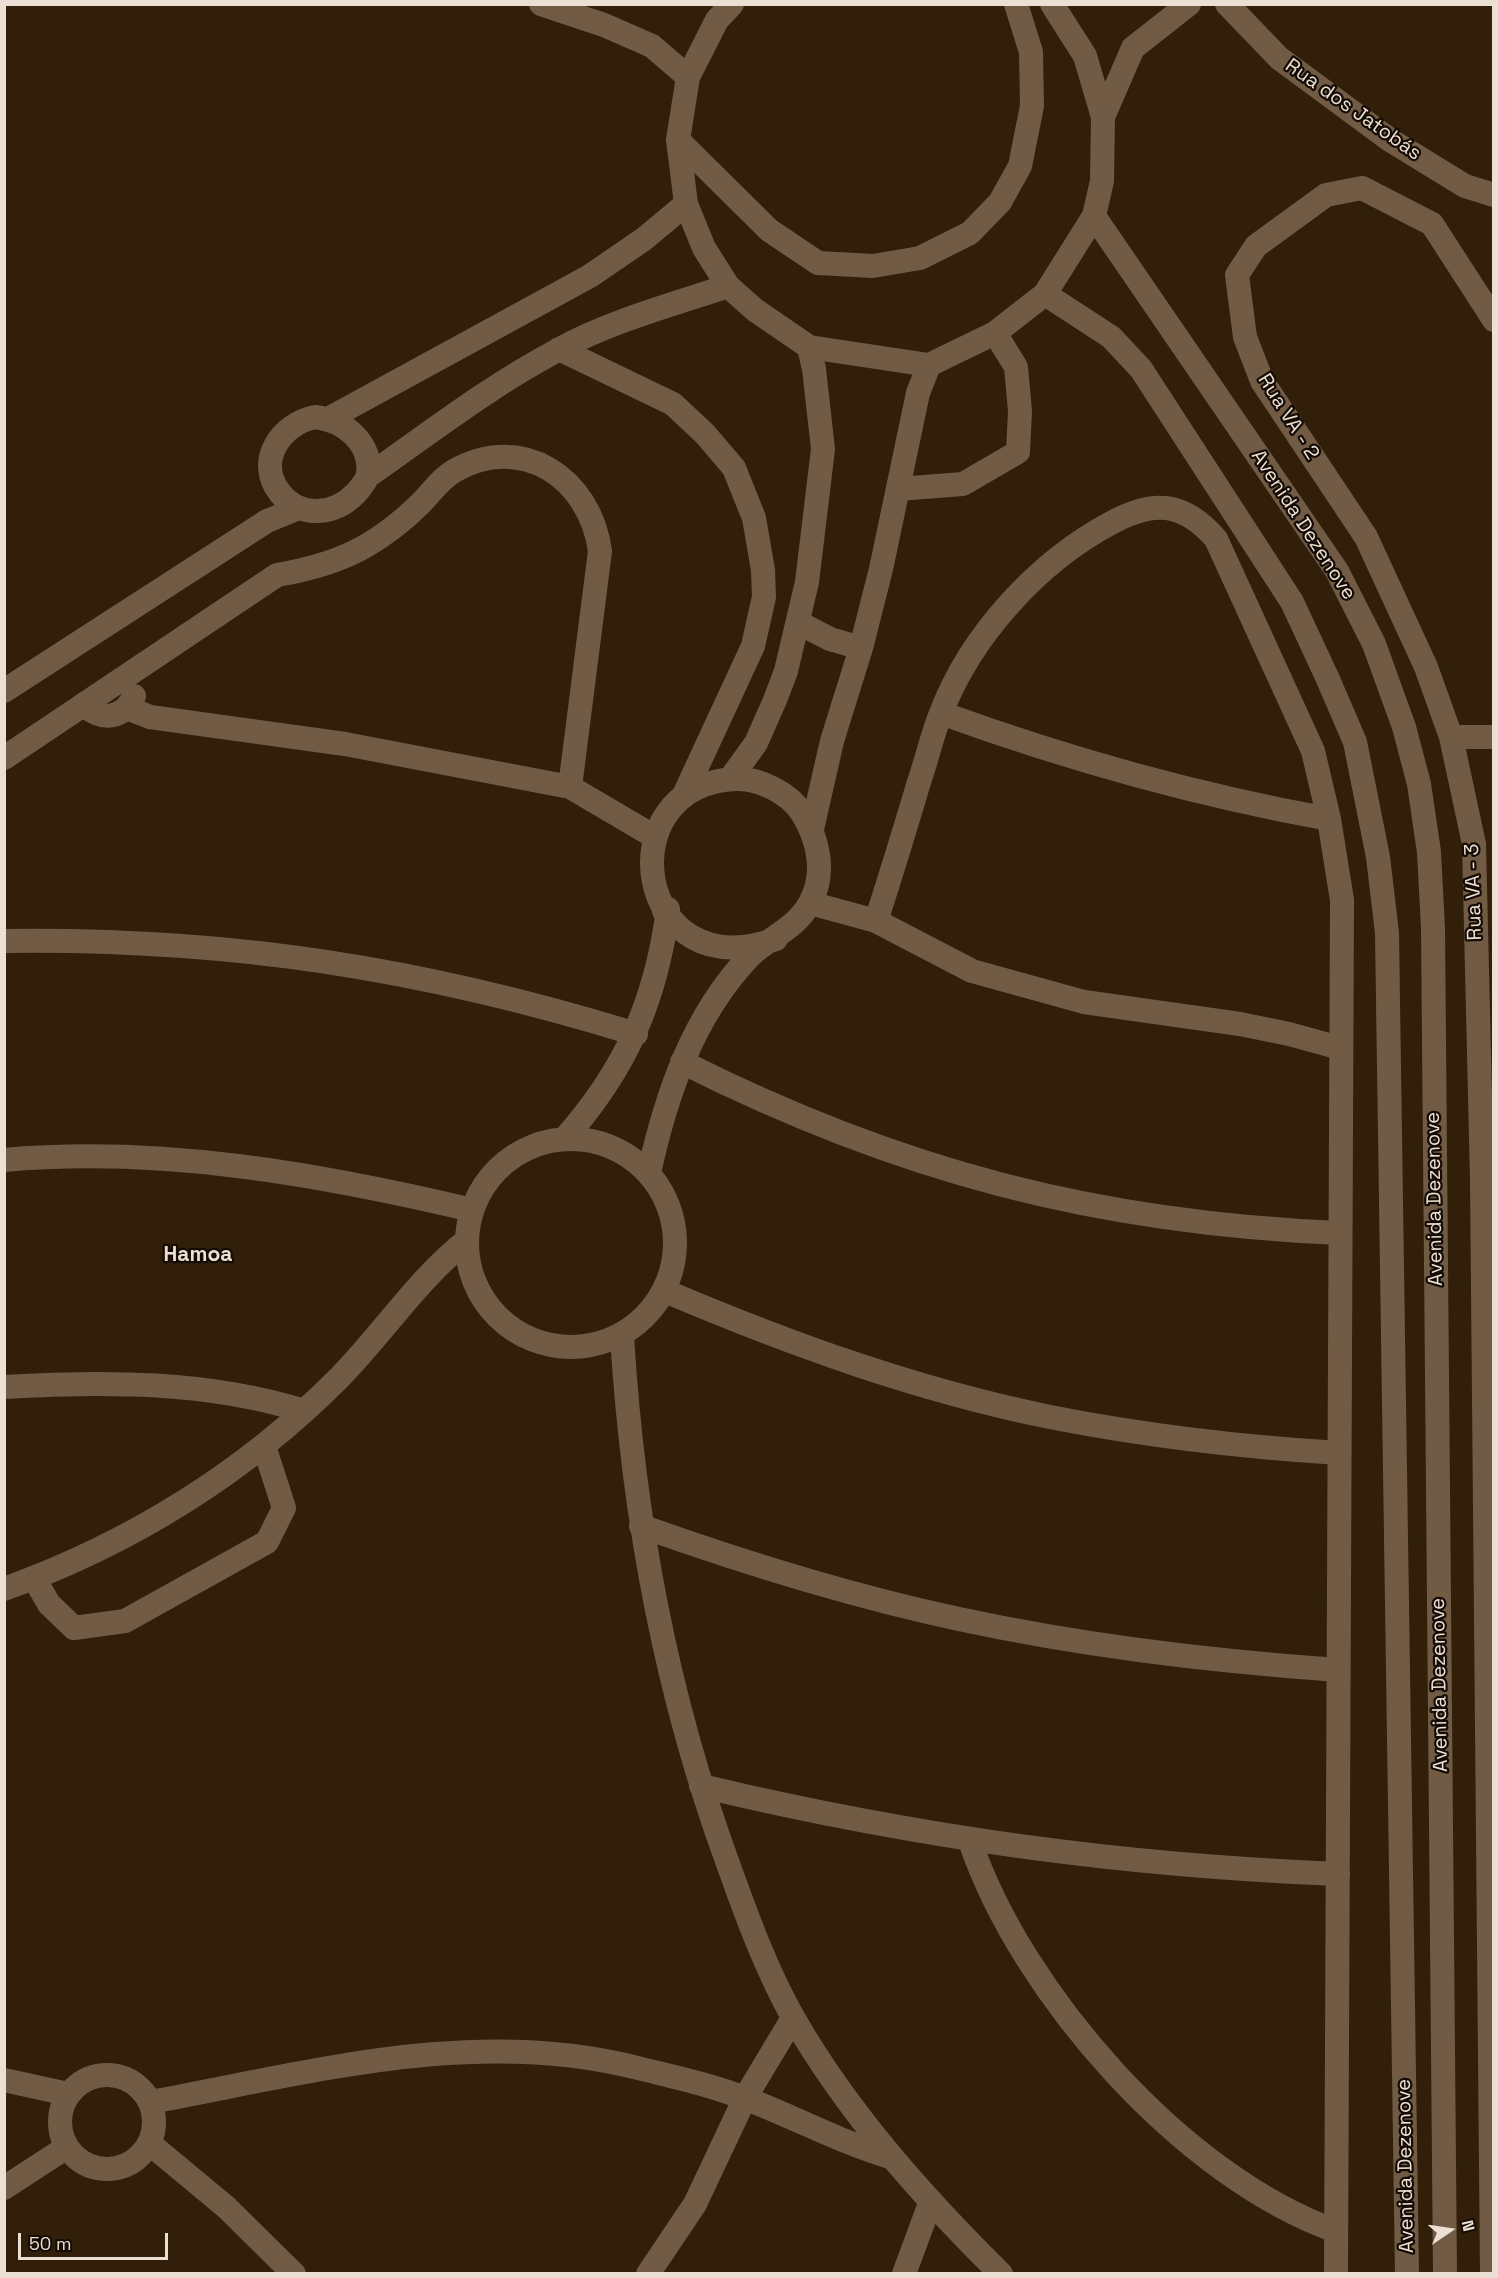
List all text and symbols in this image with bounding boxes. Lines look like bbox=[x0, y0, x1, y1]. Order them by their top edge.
street label: Rua dos Jatobás bbox=[1280, 54, 1426, 166]
street label: Rua VA - 2 bbox=[1252, 370, 1324, 464]
street label: Avenida Dezenove bbox=[1246, 445, 1360, 605]
street label: Rua VA - 3 bbox=[1460, 843, 1488, 941]
street label: Avenida Dezenove bbox=[1421, 1112, 1449, 1286]
district label: Hamoa bbox=[164, 1242, 232, 1268]
street label: Avenida Dezenove bbox=[1426, 1598, 1454, 1772]
street label: Avenida Dezenove bbox=[1392, 2079, 1420, 2253]
north arrow bbox=[1420, 2200, 1480, 2260]
text: N bbox=[1457, 2218, 1479, 2233]
scale bar bbox=[21, 2221, 171, 2259]
text: 50 m bbox=[29, 2232, 71, 2255]

